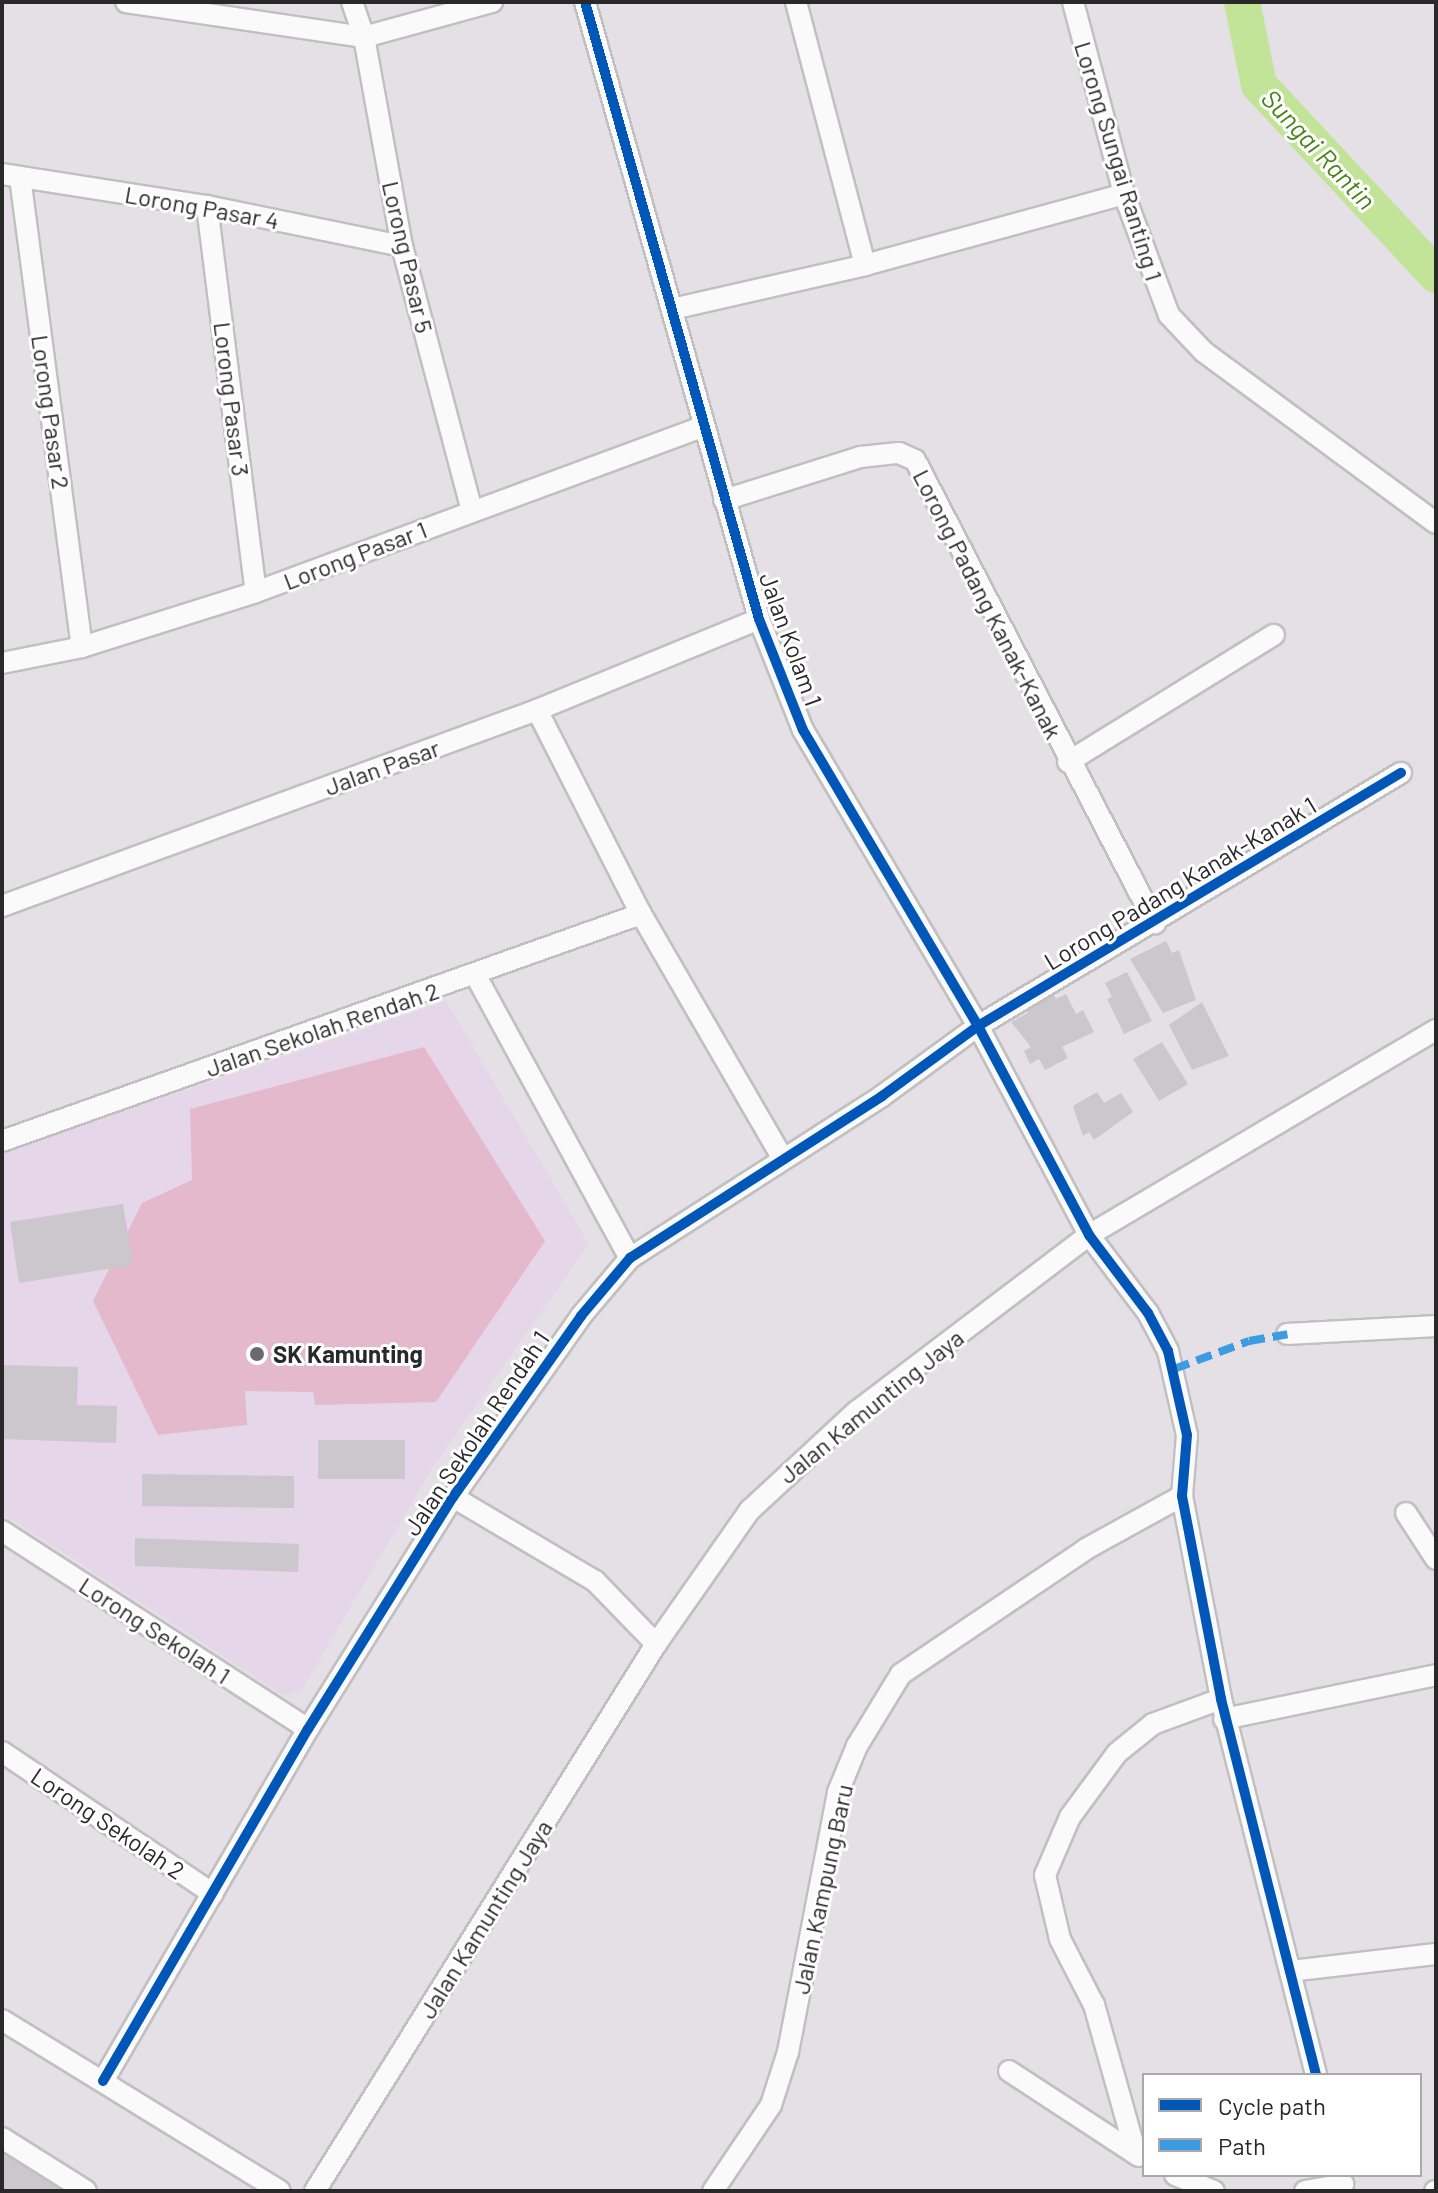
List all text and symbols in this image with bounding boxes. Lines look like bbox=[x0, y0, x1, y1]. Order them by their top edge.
street label: Lorong Sungai Ranting 1 bbox=[1069, 38, 1169, 284]
water label: Sungai Rantin bbox=[1256, 83, 1382, 215]
street label: Lorong Pasar 5 bbox=[377, 178, 439, 336]
street label: Lorong Pasar 4 bbox=[123, 179, 281, 235]
street label: Lorong Pasar 3 bbox=[208, 320, 256, 478]
street label: Lorong Pasar 2 bbox=[26, 333, 76, 491]
street label: Lorong Padang Kanak-Kanak bbox=[907, 464, 1069, 744]
street label: Lorong Pasar 1 bbox=[279, 514, 431, 596]
street label: Jalan Kolam 1 bbox=[754, 568, 828, 710]
street label: Jalan Pasar bbox=[320, 733, 444, 801]
street label: Lorong Padang Kanak-Kanak 1 bbox=[1039, 790, 1321, 976]
street label: Jalan Sekolah Rendah 2 bbox=[202, 976, 442, 1082]
street label: Jalan Kamunting Jaya bbox=[773, 1323, 969, 1489]
street label: Jalan Sekolah Rendah 1 bbox=[397, 1325, 555, 1541]
place label: SK Kamunting bbox=[273, 1340, 423, 1368]
marker: SK Kamunting bbox=[248, 1345, 266, 1363]
street label: Lorong Sekolah 1 bbox=[74, 1570, 236, 1690]
street label: Lorong Sekolah 2 bbox=[26, 1761, 190, 1885]
street label: Jalan Kampung Baru bbox=[786, 1781, 858, 1997]
street label: Jalan Kamunting Jaya bbox=[412, 1814, 558, 2024]
legend bbox=[1142, 2073, 1422, 2177]
text: Cycle path bbox=[1218, 2091, 1326, 2120]
text: Path bbox=[1218, 2131, 1266, 2160]

